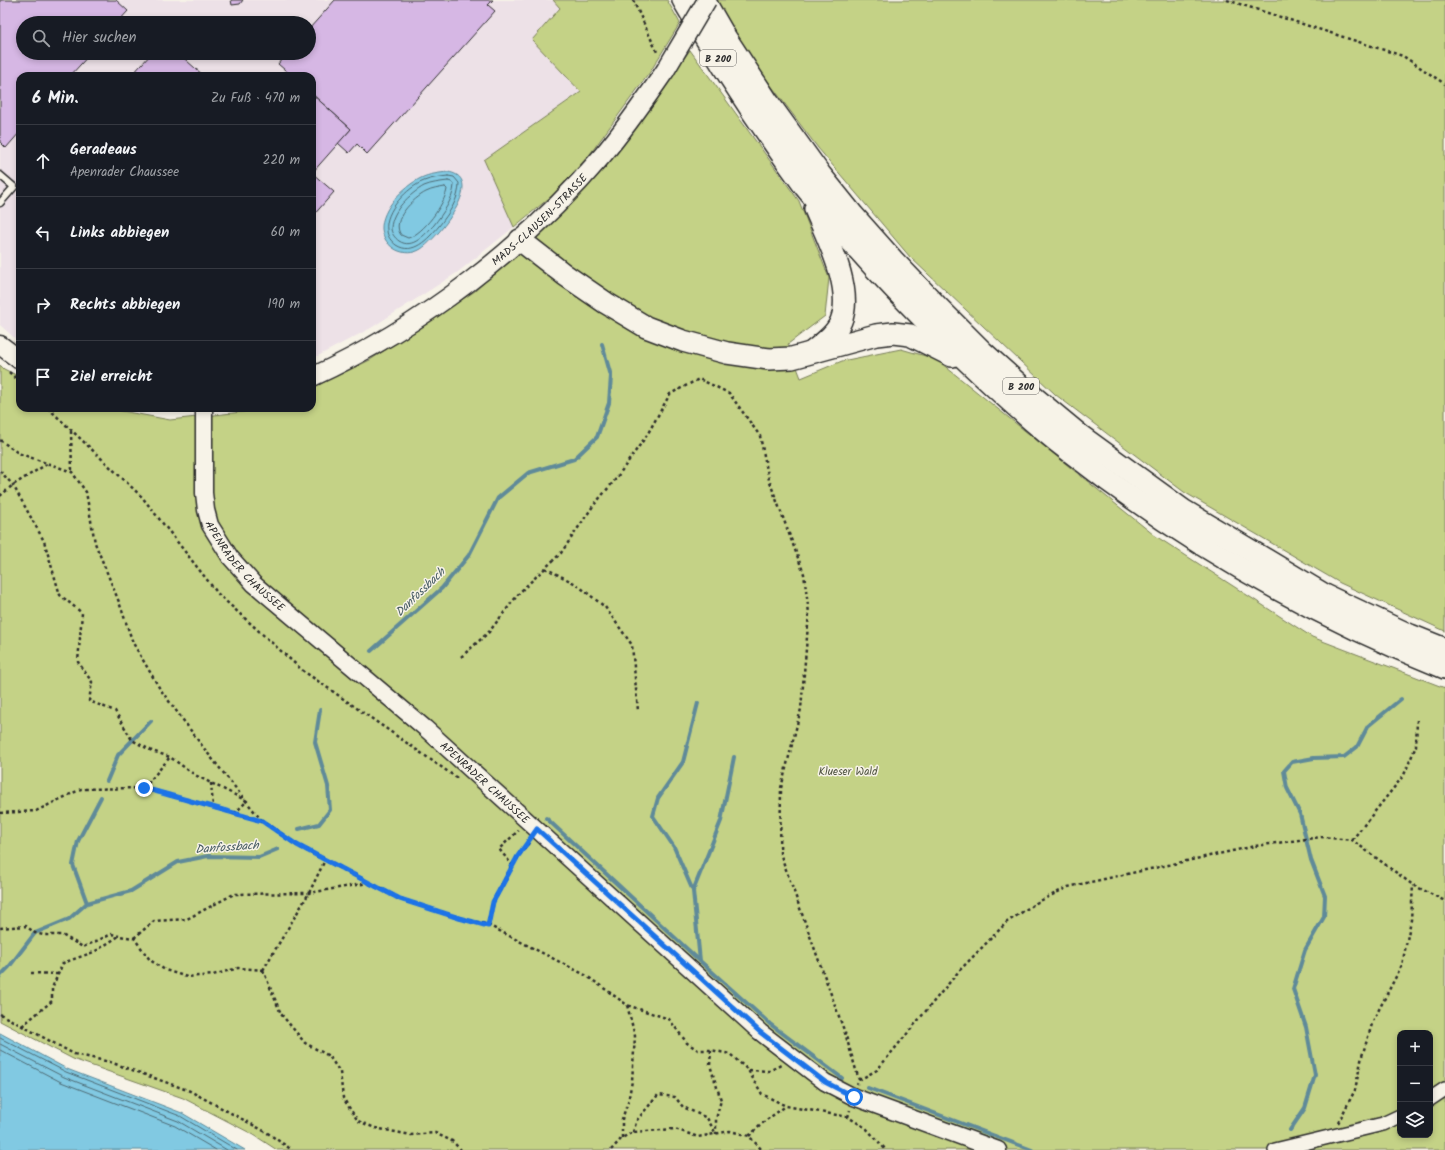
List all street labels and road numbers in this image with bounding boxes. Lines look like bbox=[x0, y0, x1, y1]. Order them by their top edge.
road number: B 200 bbox=[700, 50, 736, 66]
street label: MADS-CLAUSEN-STRASSE bbox=[488, 170, 593, 271]
road number: B 200 bbox=[1003, 378, 1039, 394]
street label: APENRADER CHAUSSEE bbox=[199, 519, 289, 617]
street label: APENRADER CHAUSSEE bbox=[435, 738, 534, 829]

